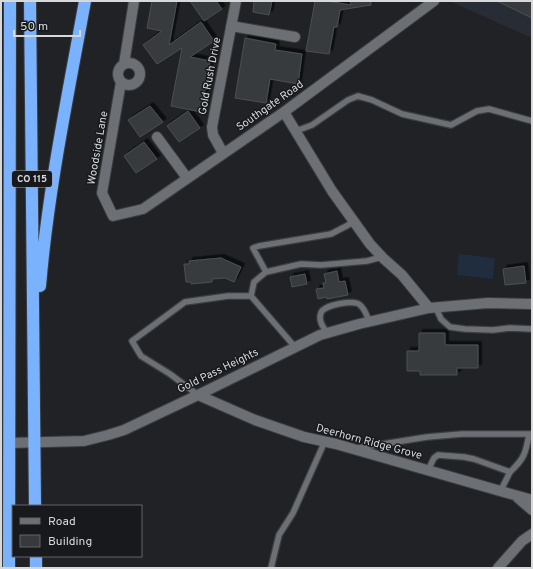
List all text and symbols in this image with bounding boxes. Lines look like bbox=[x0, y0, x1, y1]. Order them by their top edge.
scale bar bbox=[14, 12, 80, 38]
text: 50 m bbox=[20, 19, 48, 35]
street label: Gold Rush Drive bbox=[196, 36, 224, 116]
street label: Southgate Road bbox=[234, 78, 306, 134]
street label: Woodside Lane bbox=[85, 110, 111, 186]
road number: CO 115 bbox=[12, 171, 52, 187]
street label: Gold Pass Heights bbox=[175, 345, 261, 397]
street label: Deerhorn Ridge Grove bbox=[314, 421, 424, 463]
legend bbox=[12, 505, 142, 557]
text: Road bbox=[48, 514, 76, 530]
text: Building bbox=[48, 534, 92, 550]

